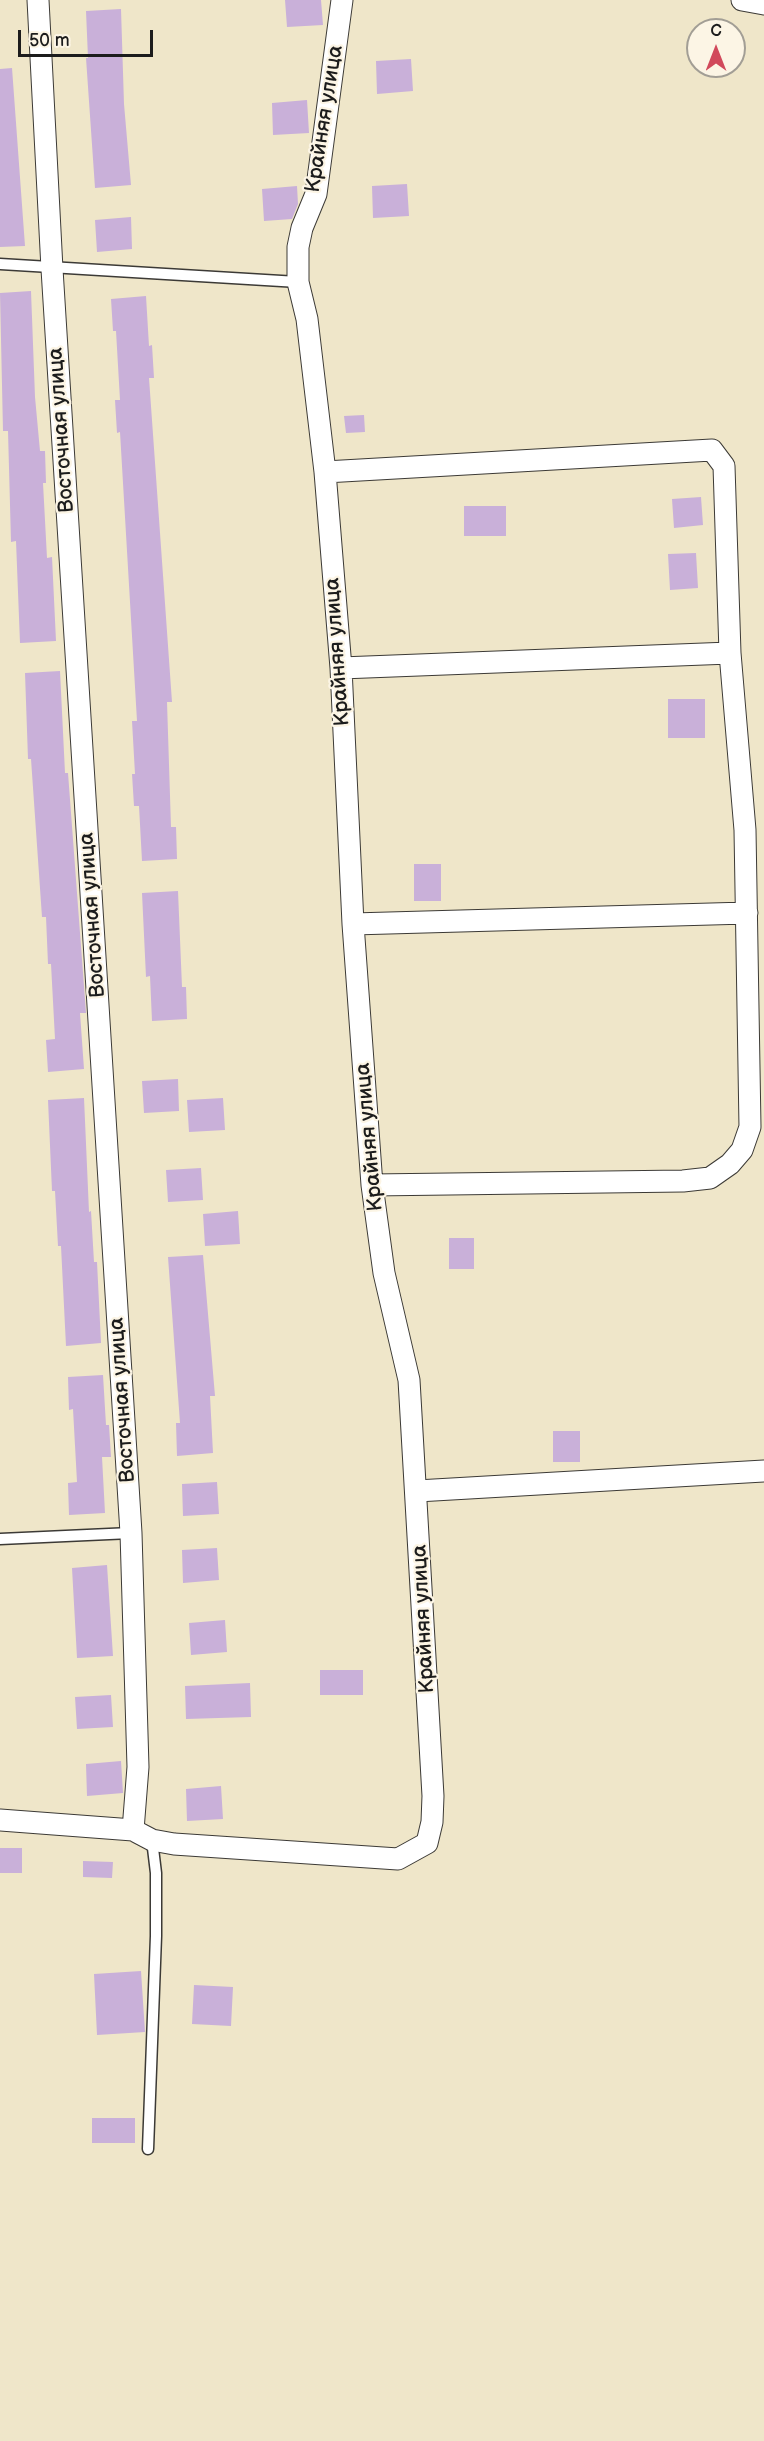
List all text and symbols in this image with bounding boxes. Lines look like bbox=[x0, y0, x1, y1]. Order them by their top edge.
scale bar bbox=[21, 18, 156, 56]
north arrow bbox=[686, 18, 746, 78]
text: С bbox=[710, 22, 722, 41]
text: 50 m bbox=[29, 30, 70, 51]
street label: Крайняя улица bbox=[301, 44, 349, 194]
street label: Восточная улица bbox=[44, 347, 80, 513]
street label: Крайняя улица bbox=[320, 577, 356, 727]
street label: Восточная улица bbox=[75, 832, 111, 998]
street label: Крайняя улица bbox=[351, 1062, 389, 1212]
street label: Восточная улица bbox=[105, 1317, 141, 1483]
street label: Крайняя улица bbox=[408, 1544, 440, 1694]

